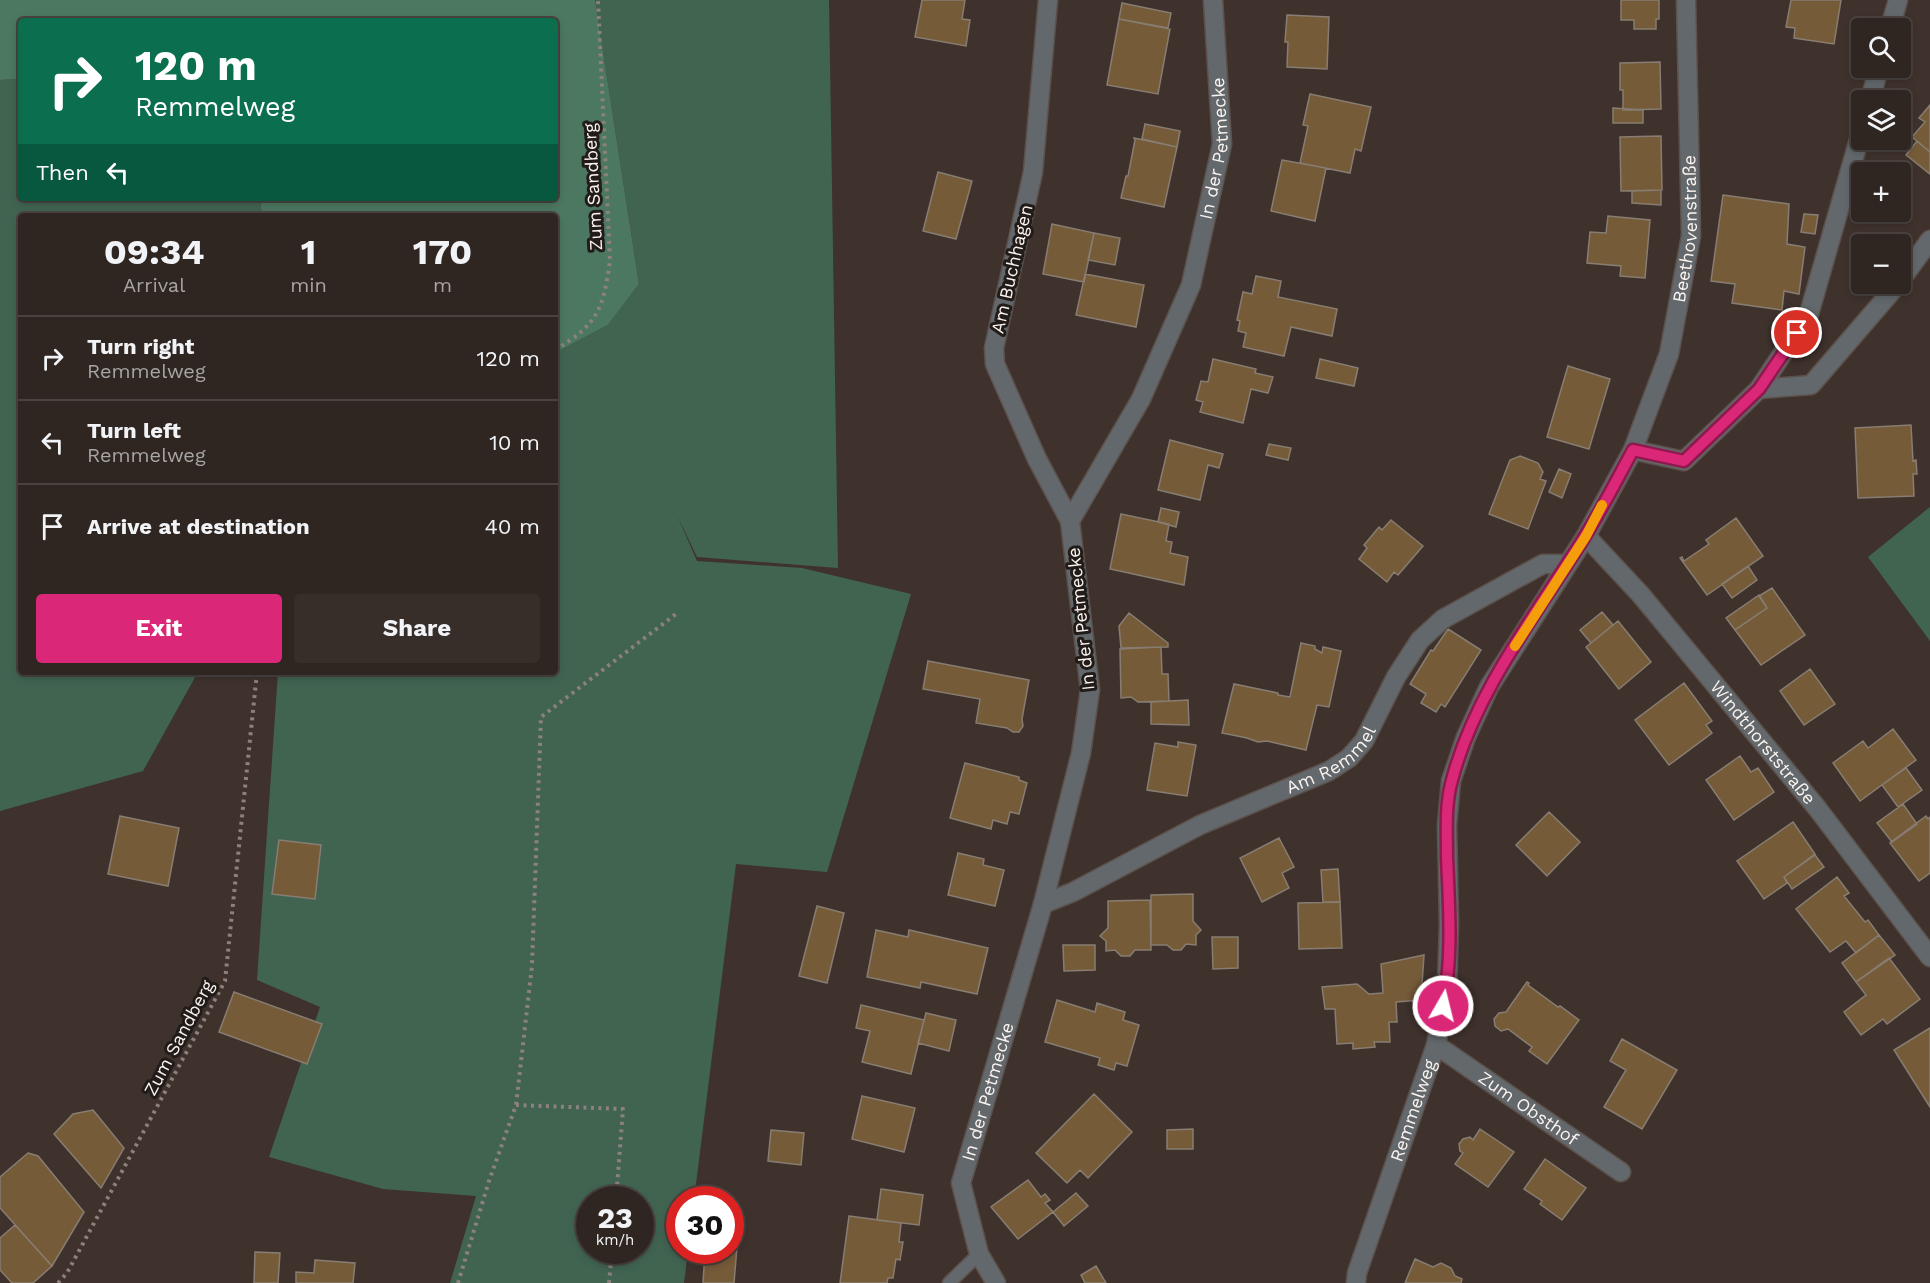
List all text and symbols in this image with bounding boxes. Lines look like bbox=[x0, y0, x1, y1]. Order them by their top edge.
map controls bbox=[1851, 18, 1911, 294]
button: search bbox=[1851, 18, 1911, 78]
text: 120 m bbox=[135, 41, 257, 90]
icon: right bbox=[36, 42, 114, 120]
street label: In der Petmecke bbox=[1195, 77, 1232, 221]
button: layers bbox=[1851, 90, 1911, 150]
text: Remmelweg bbox=[135, 91, 295, 123]
street label: Zum Sandberg bbox=[579, 122, 606, 251]
street label: Beethovenstraße bbox=[1668, 155, 1702, 304]
icon: left bbox=[101, 156, 134, 189]
text: Then bbox=[36, 160, 89, 185]
button: + bbox=[1851, 162, 1911, 222]
street label: Am Buchhagen bbox=[986, 202, 1037, 335]
text: 09:34 bbox=[104, 231, 205, 273]
text: 1 bbox=[301, 231, 316, 273]
text: 170 bbox=[413, 231, 472, 273]
button: − bbox=[1851, 234, 1911, 294]
text: Arrival bbox=[123, 273, 185, 297]
text: min bbox=[290, 273, 327, 297]
text: m bbox=[433, 273, 452, 297]
pin bbox=[1771, 307, 1822, 358]
icon: arrive bbox=[1780, 316, 1813, 349]
text: Turn right bbox=[87, 334, 194, 359]
icon: right bbox=[36, 342, 69, 375]
text: 120 m bbox=[476, 346, 540, 371]
text: Remmelweg bbox=[87, 359, 206, 383]
text: Turn left bbox=[87, 418, 181, 443]
icon: left bbox=[36, 426, 69, 459]
text: 10 m bbox=[489, 430, 540, 455]
text: Remmelweg bbox=[87, 443, 206, 467]
icon: arrive bbox=[36, 510, 69, 543]
text: Arrive at destination bbox=[87, 514, 310, 539]
text: 40 m bbox=[484, 514, 540, 539]
street label: In der Petmecke bbox=[1063, 547, 1098, 692]
button: Exit bbox=[36, 594, 282, 663]
button: Share bbox=[294, 594, 540, 663]
street label: Windthorststraße bbox=[1706, 676, 1820, 808]
street label: Am Remmel bbox=[1283, 722, 1380, 798]
position arrow bbox=[1411, 974, 1475, 1038]
street label: Zum Sandberg bbox=[139, 976, 218, 1099]
street label: In der Petmecke bbox=[957, 1020, 1018, 1163]
street label: Remmelweg bbox=[1385, 1056, 1440, 1164]
street label: Zum Obsthof bbox=[1475, 1066, 1582, 1149]
speed limit sign: 30 bbox=[666, 1186, 744, 1264]
text: 23 bbox=[597, 1200, 633, 1235]
text: km/h bbox=[596, 1231, 634, 1249]

